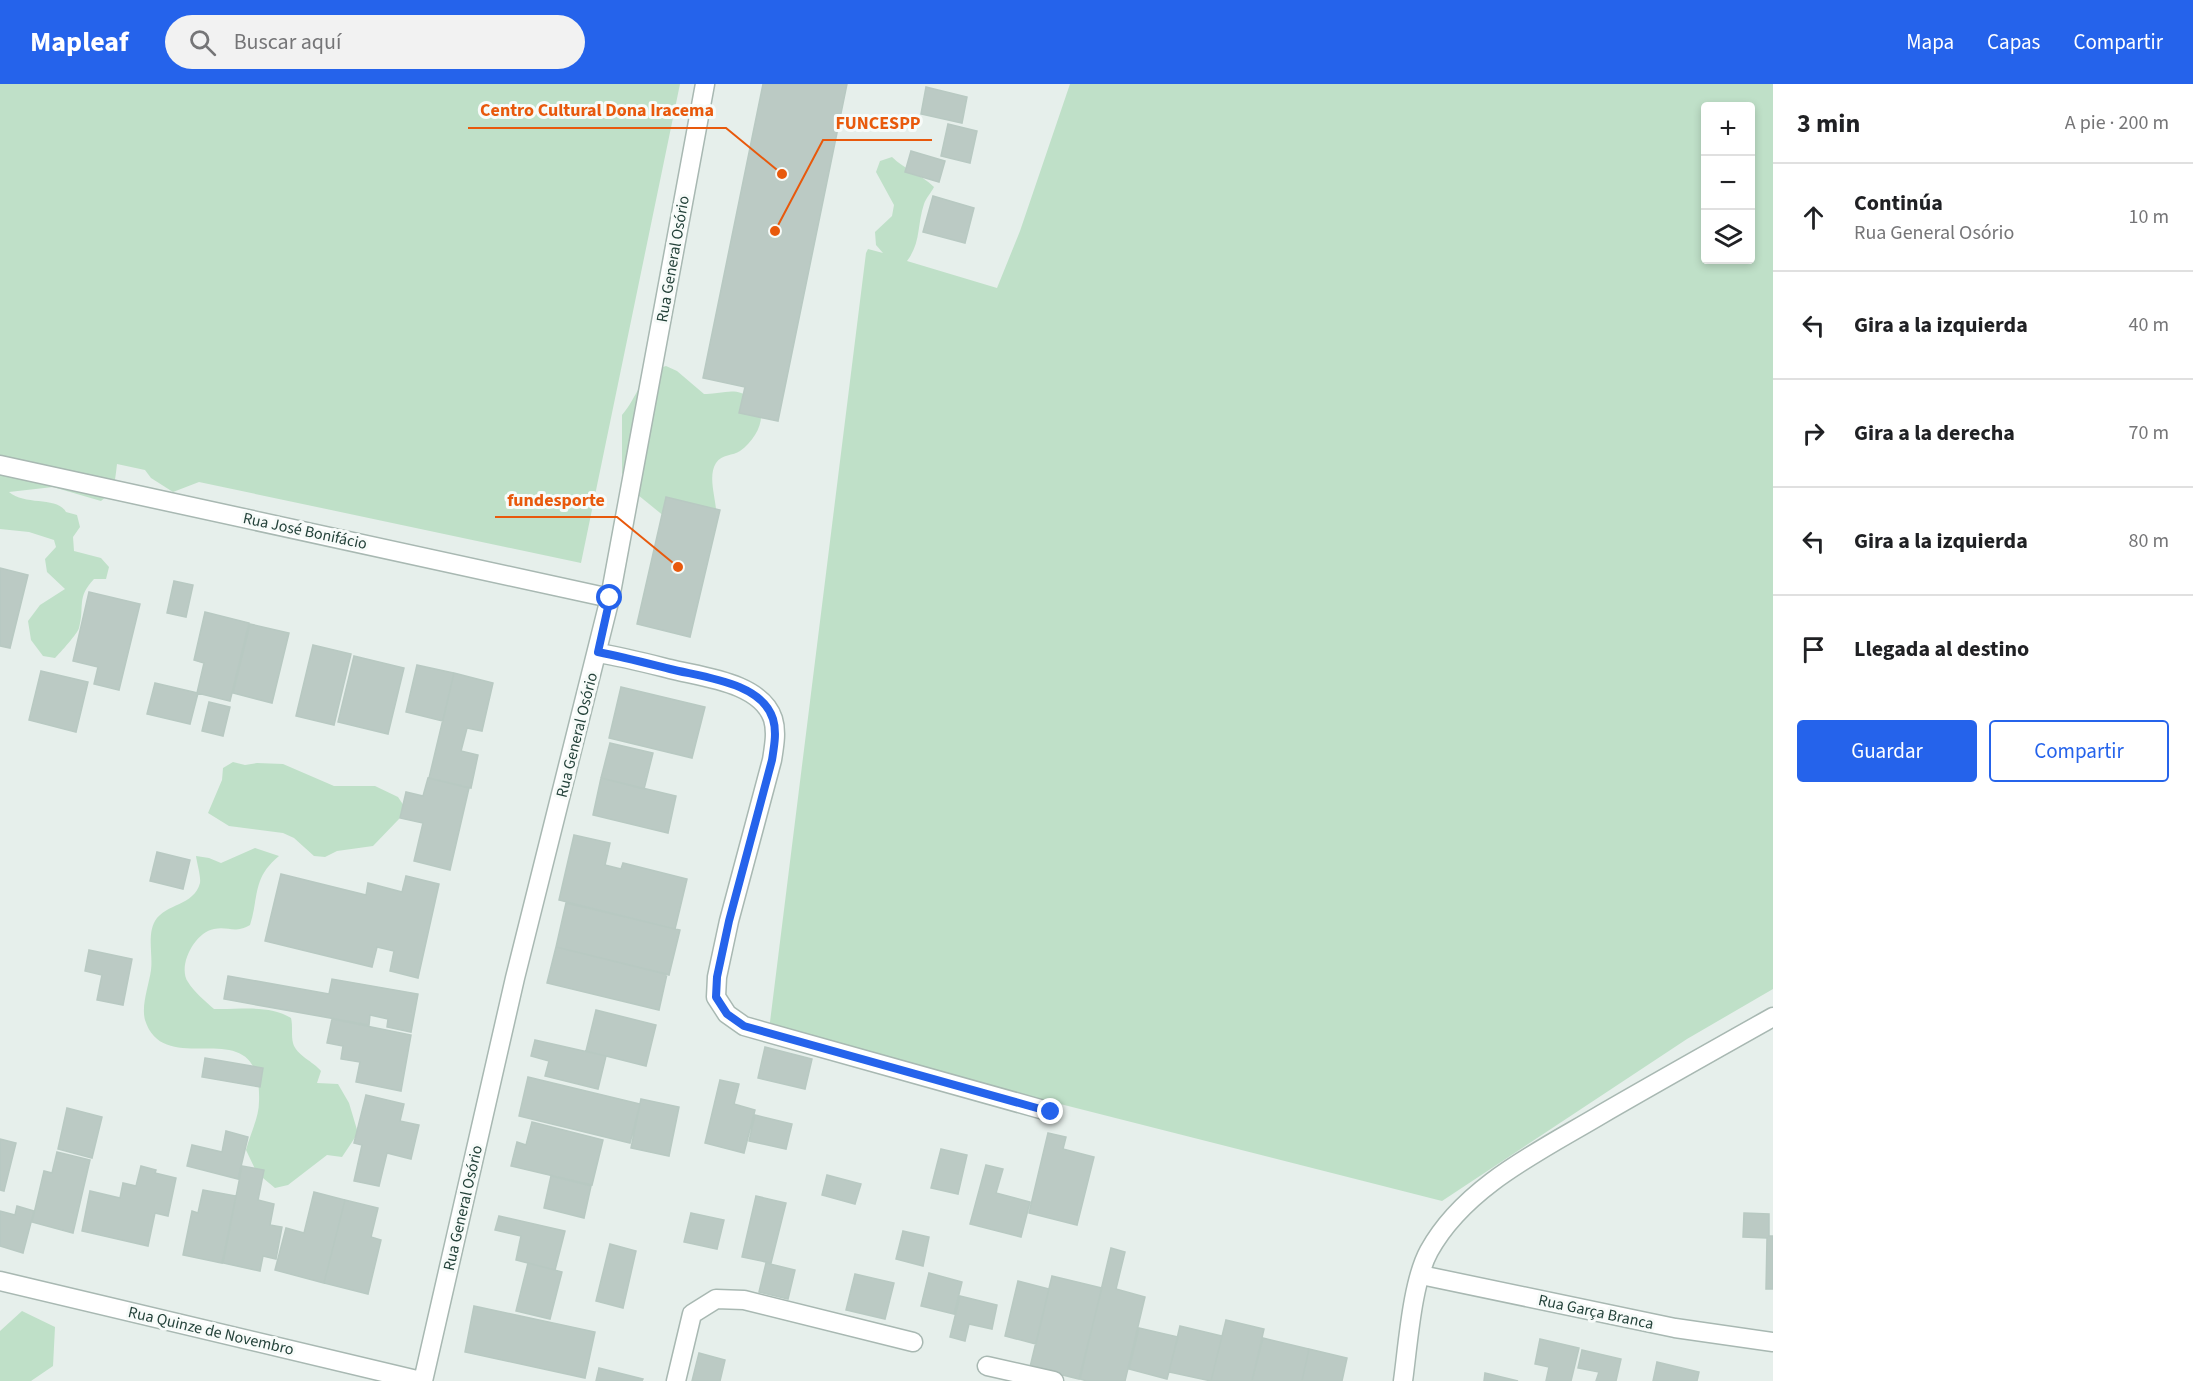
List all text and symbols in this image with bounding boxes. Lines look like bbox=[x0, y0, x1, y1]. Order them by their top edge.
search box bbox=[165, 15, 585, 69]
text: Mapleaf bbox=[30, 22, 129, 62]
icon: search bbox=[186, 26, 219, 59]
text: Buscar aquí bbox=[234, 26, 341, 58]
text: Mapa bbox=[1906, 27, 1954, 57]
text: Capas bbox=[1987, 27, 2040, 57]
text: Compartir bbox=[2073, 27, 2163, 57]
callout: Centro Cultural Dona Iracema bbox=[468, 92, 726, 128]
text: Centro Cultural Dona Iracema bbox=[480, 98, 714, 123]
map controls bbox=[1701, 102, 1755, 264]
button: + bbox=[1701, 102, 1755, 156]
callout: FUNCESPP bbox=[823, 104, 932, 140]
text: 3 min bbox=[1797, 105, 1860, 142]
text: A pie · 200 m bbox=[2065, 109, 2169, 137]
text: FUNCESPP bbox=[835, 111, 921, 136]
button: − bbox=[1701, 156, 1755, 210]
text: Continúa bbox=[1854, 187, 1943, 219]
street label: Rua General Osório bbox=[651, 194, 695, 324]
icon: ahead bbox=[1797, 201, 1830, 234]
text: 10 m bbox=[2129, 203, 2169, 231]
button: layers bbox=[1701, 210, 1755, 264]
text: Rua General Osório bbox=[1854, 219, 2014, 247]
icon: left bbox=[1797, 309, 1830, 342]
text: Gira a la izquierda bbox=[1854, 309, 2028, 341]
text: 40 m bbox=[2129, 311, 2169, 339]
icon: right bbox=[1797, 417, 1830, 450]
text: Gira a la derecha bbox=[1854, 417, 2015, 449]
text: 70 m bbox=[2129, 419, 2169, 447]
callout: fundesporte bbox=[495, 481, 617, 517]
text: fundesporte bbox=[507, 488, 605, 513]
street label: Rua José Bonifácio bbox=[241, 507, 369, 555]
icon: left bbox=[1797, 525, 1830, 558]
text: Gira a la izquierda bbox=[1854, 525, 2028, 557]
text: 80 m bbox=[2129, 527, 2169, 555]
route start bbox=[596, 584, 622, 610]
icon: arrive bbox=[1797, 633, 1830, 666]
text: Llegada al destino bbox=[1854, 633, 2029, 665]
street label: Rua General Osório bbox=[551, 670, 603, 800]
button: Guardar bbox=[1797, 720, 1977, 782]
button: Compartir bbox=[1989, 720, 2169, 782]
route end bbox=[1037, 1098, 1063, 1124]
street label: Rua General Osório bbox=[438, 1143, 488, 1273]
street label: Rua Garça Branca bbox=[1536, 1289, 1656, 1335]
street label: Rua Quinze de Novembro bbox=[126, 1301, 296, 1361]

